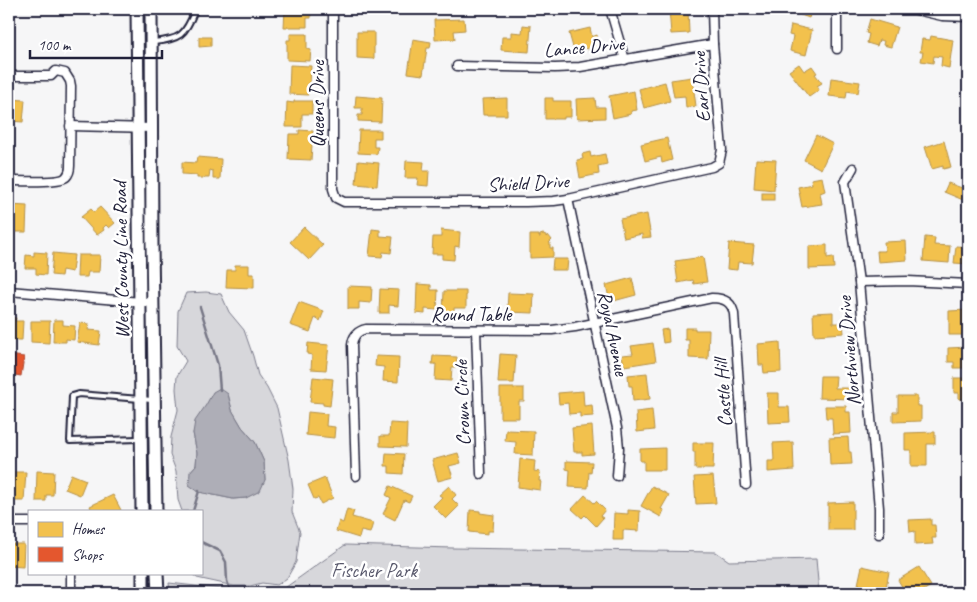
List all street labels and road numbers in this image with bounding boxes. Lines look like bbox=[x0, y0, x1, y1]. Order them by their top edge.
street label: Lance Drive bbox=[543, 31, 627, 63]
street label: Earl Drive bbox=[686, 50, 716, 123]
street label: Queens Drive bbox=[305, 59, 330, 147]
street label: Shield Drive bbox=[487, 168, 571, 198]
street label: West County Line Road bbox=[107, 178, 135, 339]
street label: Royal Avenue bbox=[592, 288, 635, 379]
street label: Northview Drive bbox=[832, 294, 866, 407]
street label: Round Table bbox=[431, 302, 513, 327]
street label: Castle Hill bbox=[708, 355, 738, 428]
street label: Crown Circle bbox=[448, 358, 476, 446]

